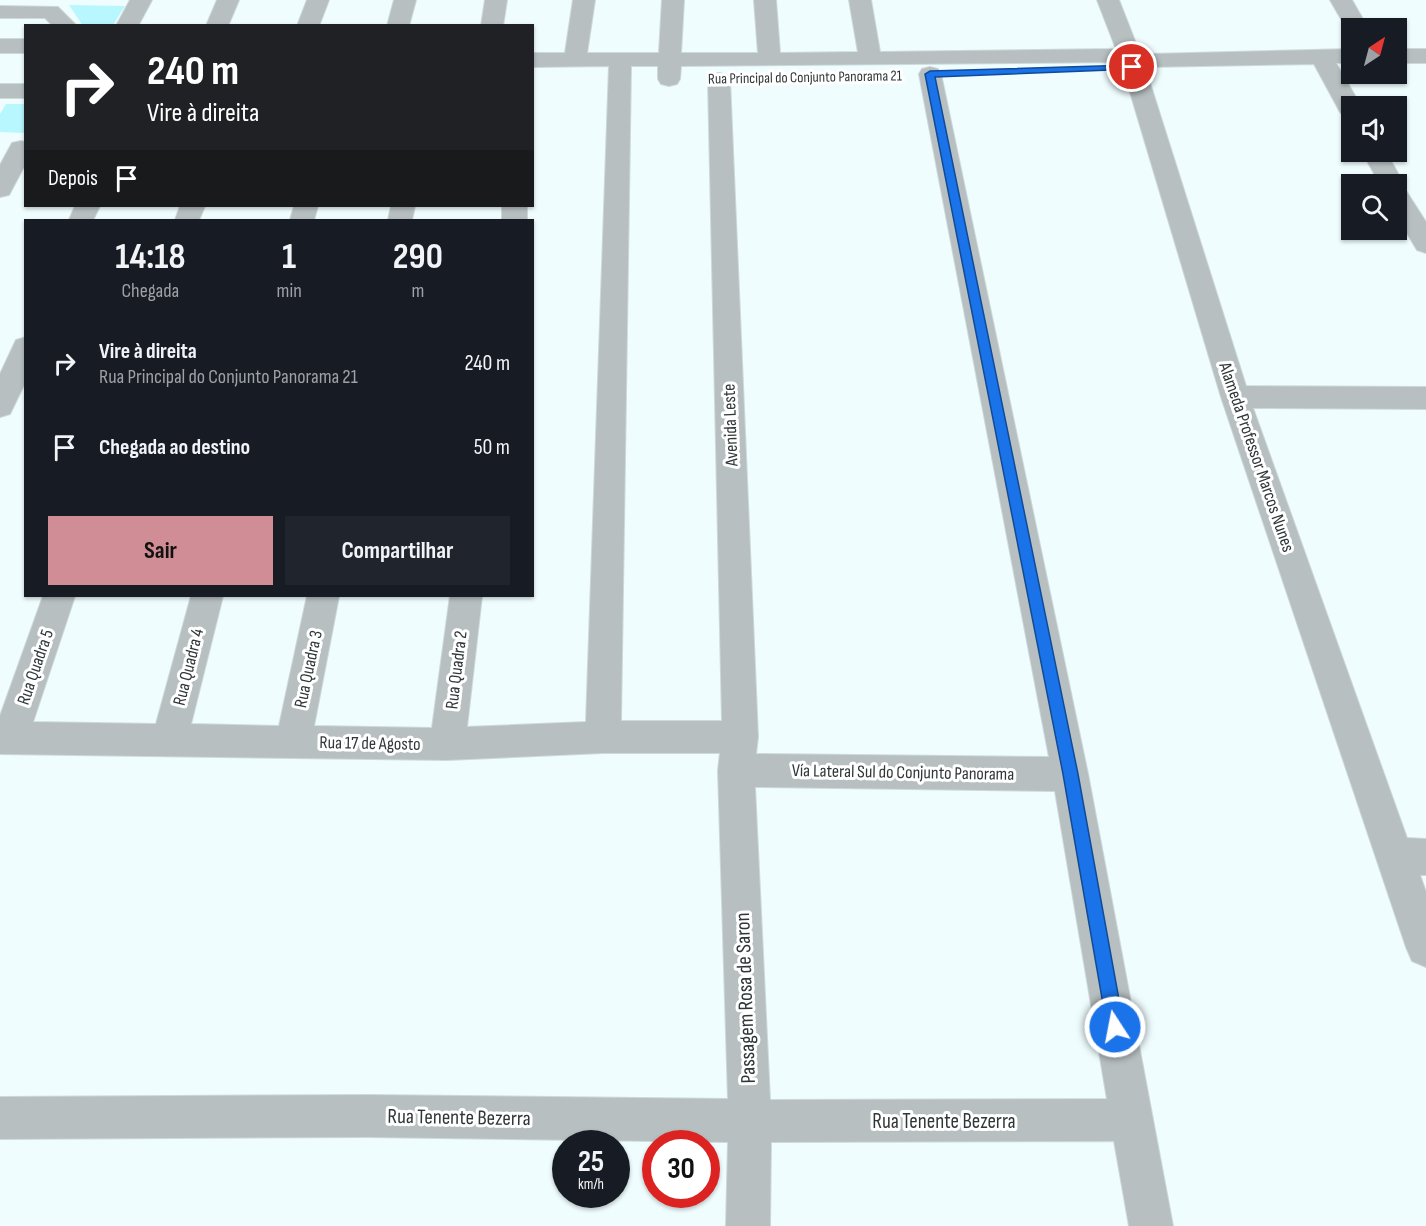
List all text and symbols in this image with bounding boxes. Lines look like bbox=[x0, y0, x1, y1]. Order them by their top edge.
north arrow bbox=[1341, 18, 1407, 84]
map controls bbox=[1341, 18, 1407, 240]
pin bbox=[1106, 41, 1157, 92]
text: 240 m bbox=[147, 46, 239, 97]
icon: right bbox=[48, 48, 126, 126]
icon: arrive bbox=[1115, 50, 1148, 83]
street label: Rua Principal do Conjunto Panorama 21 bbox=[708, 66, 903, 89]
button: sound bbox=[1341, 96, 1407, 162]
text: Vire à direita bbox=[147, 97, 259, 129]
icon: arrive bbox=[110, 162, 143, 195]
text: Depois bbox=[48, 165, 98, 192]
button: search bbox=[1341, 174, 1407, 240]
text: 14:18 bbox=[115, 236, 185, 279]
text: 1 bbox=[282, 236, 296, 279]
text: 290 bbox=[393, 236, 443, 279]
text: Chegada bbox=[121, 279, 179, 303]
text: min bbox=[277, 279, 302, 303]
text: m bbox=[411, 279, 424, 303]
text: Vire à direita bbox=[99, 338, 197, 365]
icon: right bbox=[48, 347, 81, 380]
text: 240 m bbox=[464, 350, 510, 377]
street label: Alameda Professor Marcos Nunes bbox=[1214, 359, 1299, 555]
text: Rua Principal do Conjunto Panorama 21 bbox=[99, 365, 358, 389]
street label: Avenida Leste bbox=[719, 383, 742, 468]
icon: arrive bbox=[48, 431, 81, 464]
text: Chegada ao destino bbox=[99, 434, 250, 461]
text: 50 m bbox=[474, 434, 510, 461]
button: Sair bbox=[48, 516, 273, 585]
button: Compartilhar bbox=[285, 516, 510, 585]
street label: Rua Quadra 4 bbox=[169, 626, 208, 708]
street label: Rua Quadra 5 bbox=[13, 627, 58, 708]
street label: Rua Quadra 3 bbox=[290, 628, 327, 710]
street label: Rua Quadra 2 bbox=[441, 630, 472, 710]
street label: Rua 17 de Agosto bbox=[319, 732, 421, 755]
street label: Vía Lateral Sul do Conjunto Panorama bbox=[792, 760, 1014, 785]
street label: Passagem Rosa de Saron bbox=[730, 912, 761, 1084]
position arrow bbox=[1083, 995, 1147, 1059]
street label: Rua Tenente Bezerra bbox=[387, 1104, 531, 1131]
street label: Rua Tenente Bezerra bbox=[872, 1109, 1016, 1134]
speed limit sign: 30 bbox=[642, 1130, 720, 1208]
text: 25 bbox=[578, 1144, 604, 1180]
text: km/h bbox=[578, 1175, 604, 1194]

